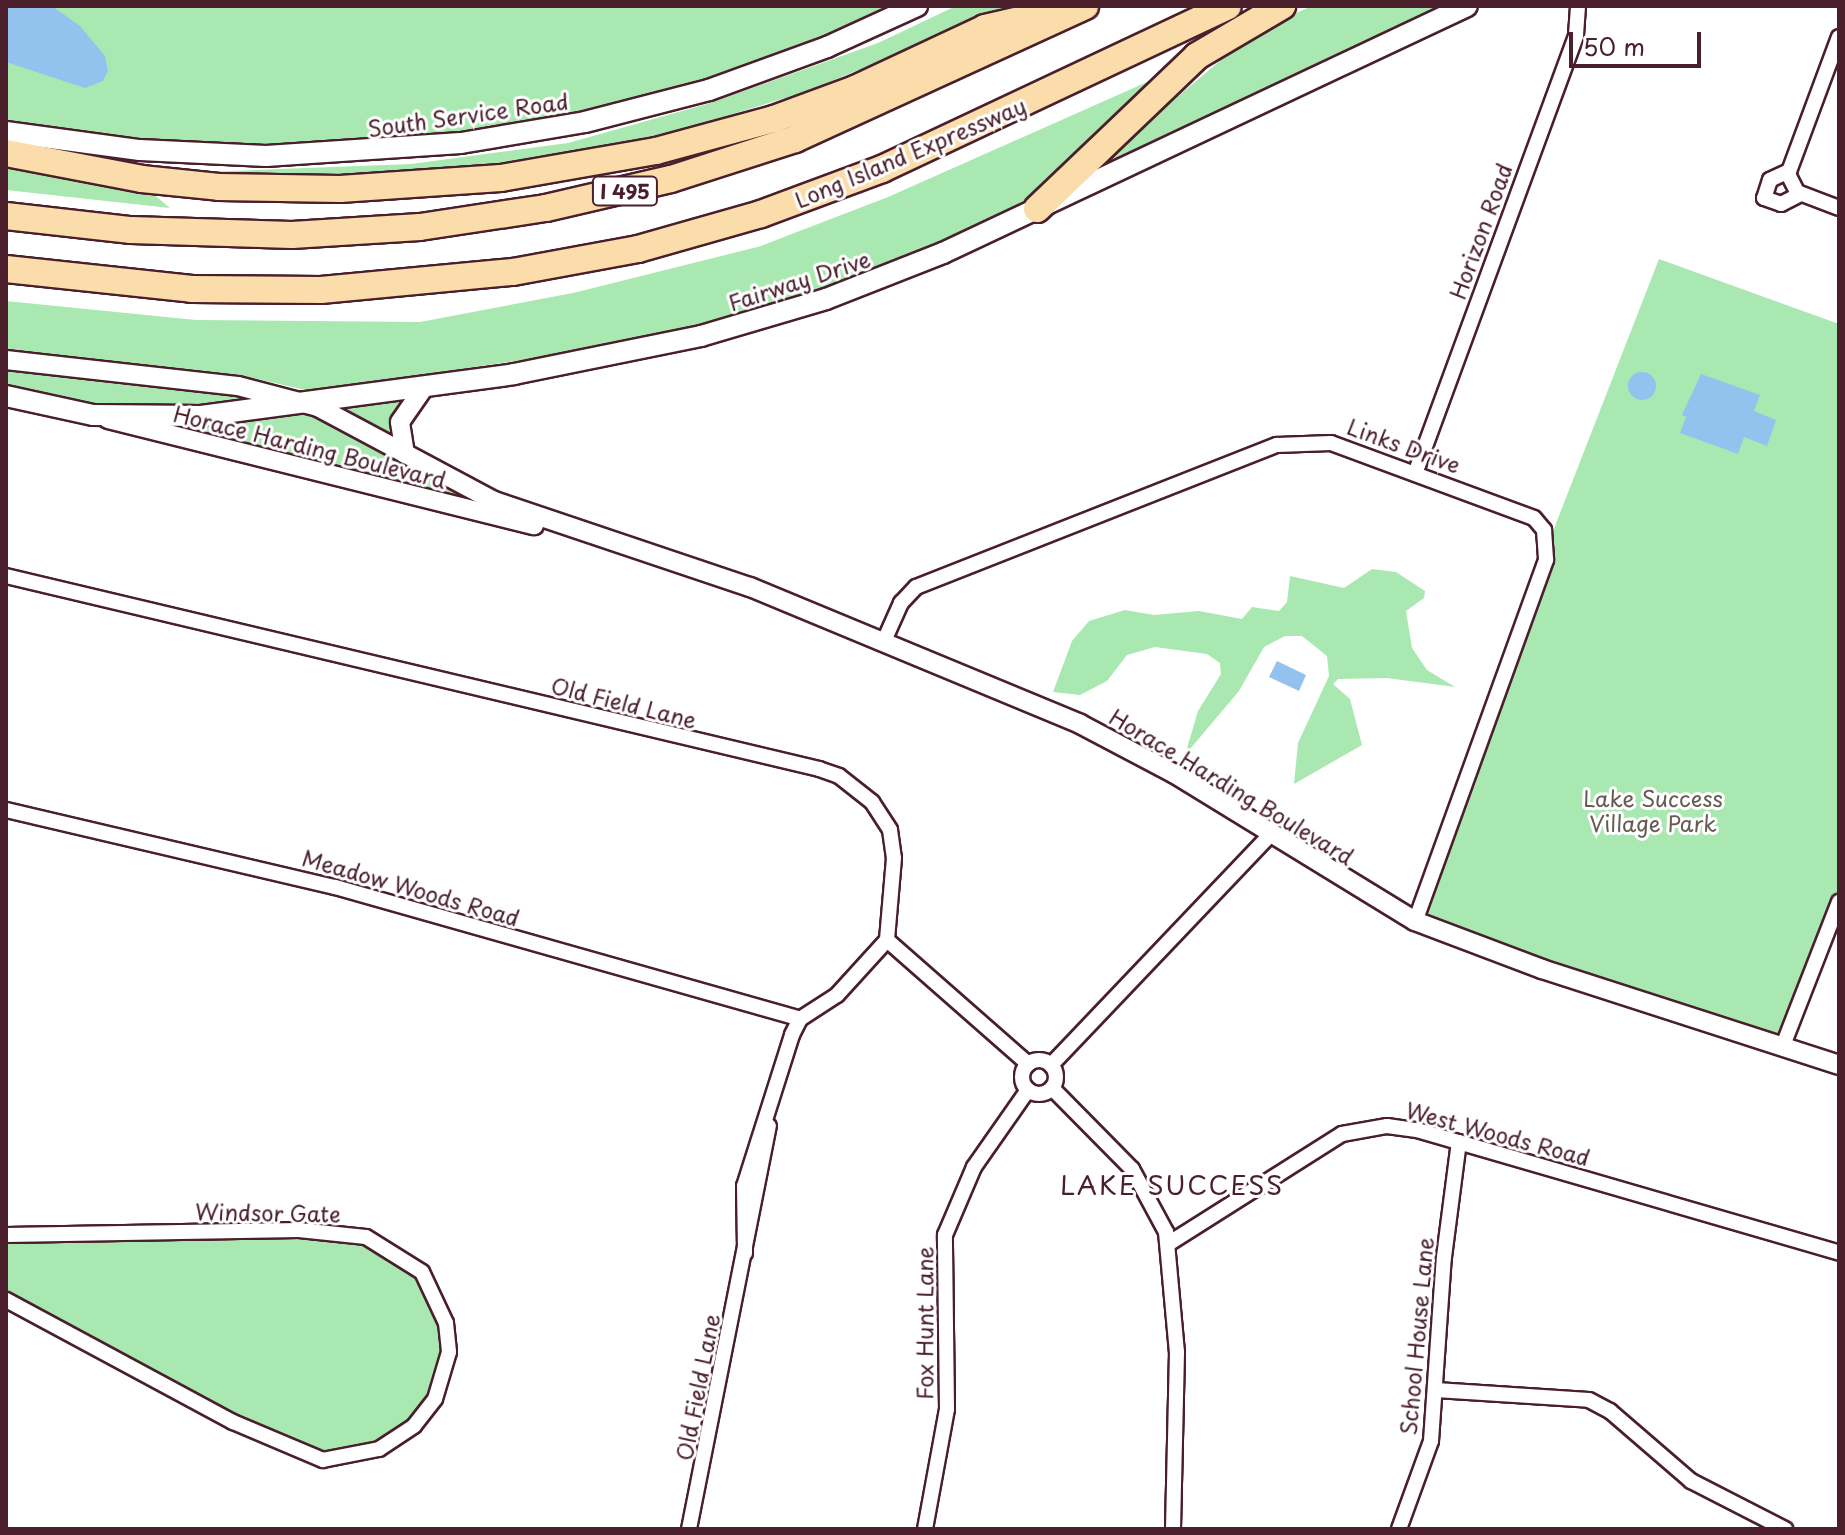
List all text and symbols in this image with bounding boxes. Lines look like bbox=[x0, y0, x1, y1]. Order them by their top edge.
scale bar bbox=[1573, 16, 1705, 66]
text: 50 m bbox=[1583, 28, 1645, 64]
street label: South Service Road bbox=[366, 87, 570, 141]
street label: Long Island Expressway bbox=[790, 91, 1030, 213]
street label: Horizon Road bbox=[1443, 160, 1517, 302]
road number: I 495 bbox=[591, 175, 659, 207]
street label: Fairway Drive bbox=[725, 245, 873, 315]
street label: Horace Harding Boulevard bbox=[171, 399, 449, 493]
street label: Links Drive bbox=[1344, 412, 1464, 478]
street label: Old Field Lane bbox=[547, 671, 701, 733]
street label: Horace Harding Boulevard bbox=[1105, 702, 1359, 870]
park label: Lake Success Village Park bbox=[1583, 784, 1723, 836]
street label: Meadow Woods Road bbox=[300, 843, 522, 931]
street label: West Woods Road bbox=[1404, 1096, 1592, 1170]
district label: LAKE SUCCESS bbox=[1061, 1169, 1283, 1201]
street label: Windsor Gate bbox=[194, 1198, 342, 1226]
street label: School House Lane bbox=[1394, 1236, 1438, 1436]
street label: Fox Hunt Lane bbox=[911, 1246, 937, 1400]
street label: Old Field Lane bbox=[670, 1310, 724, 1464]

